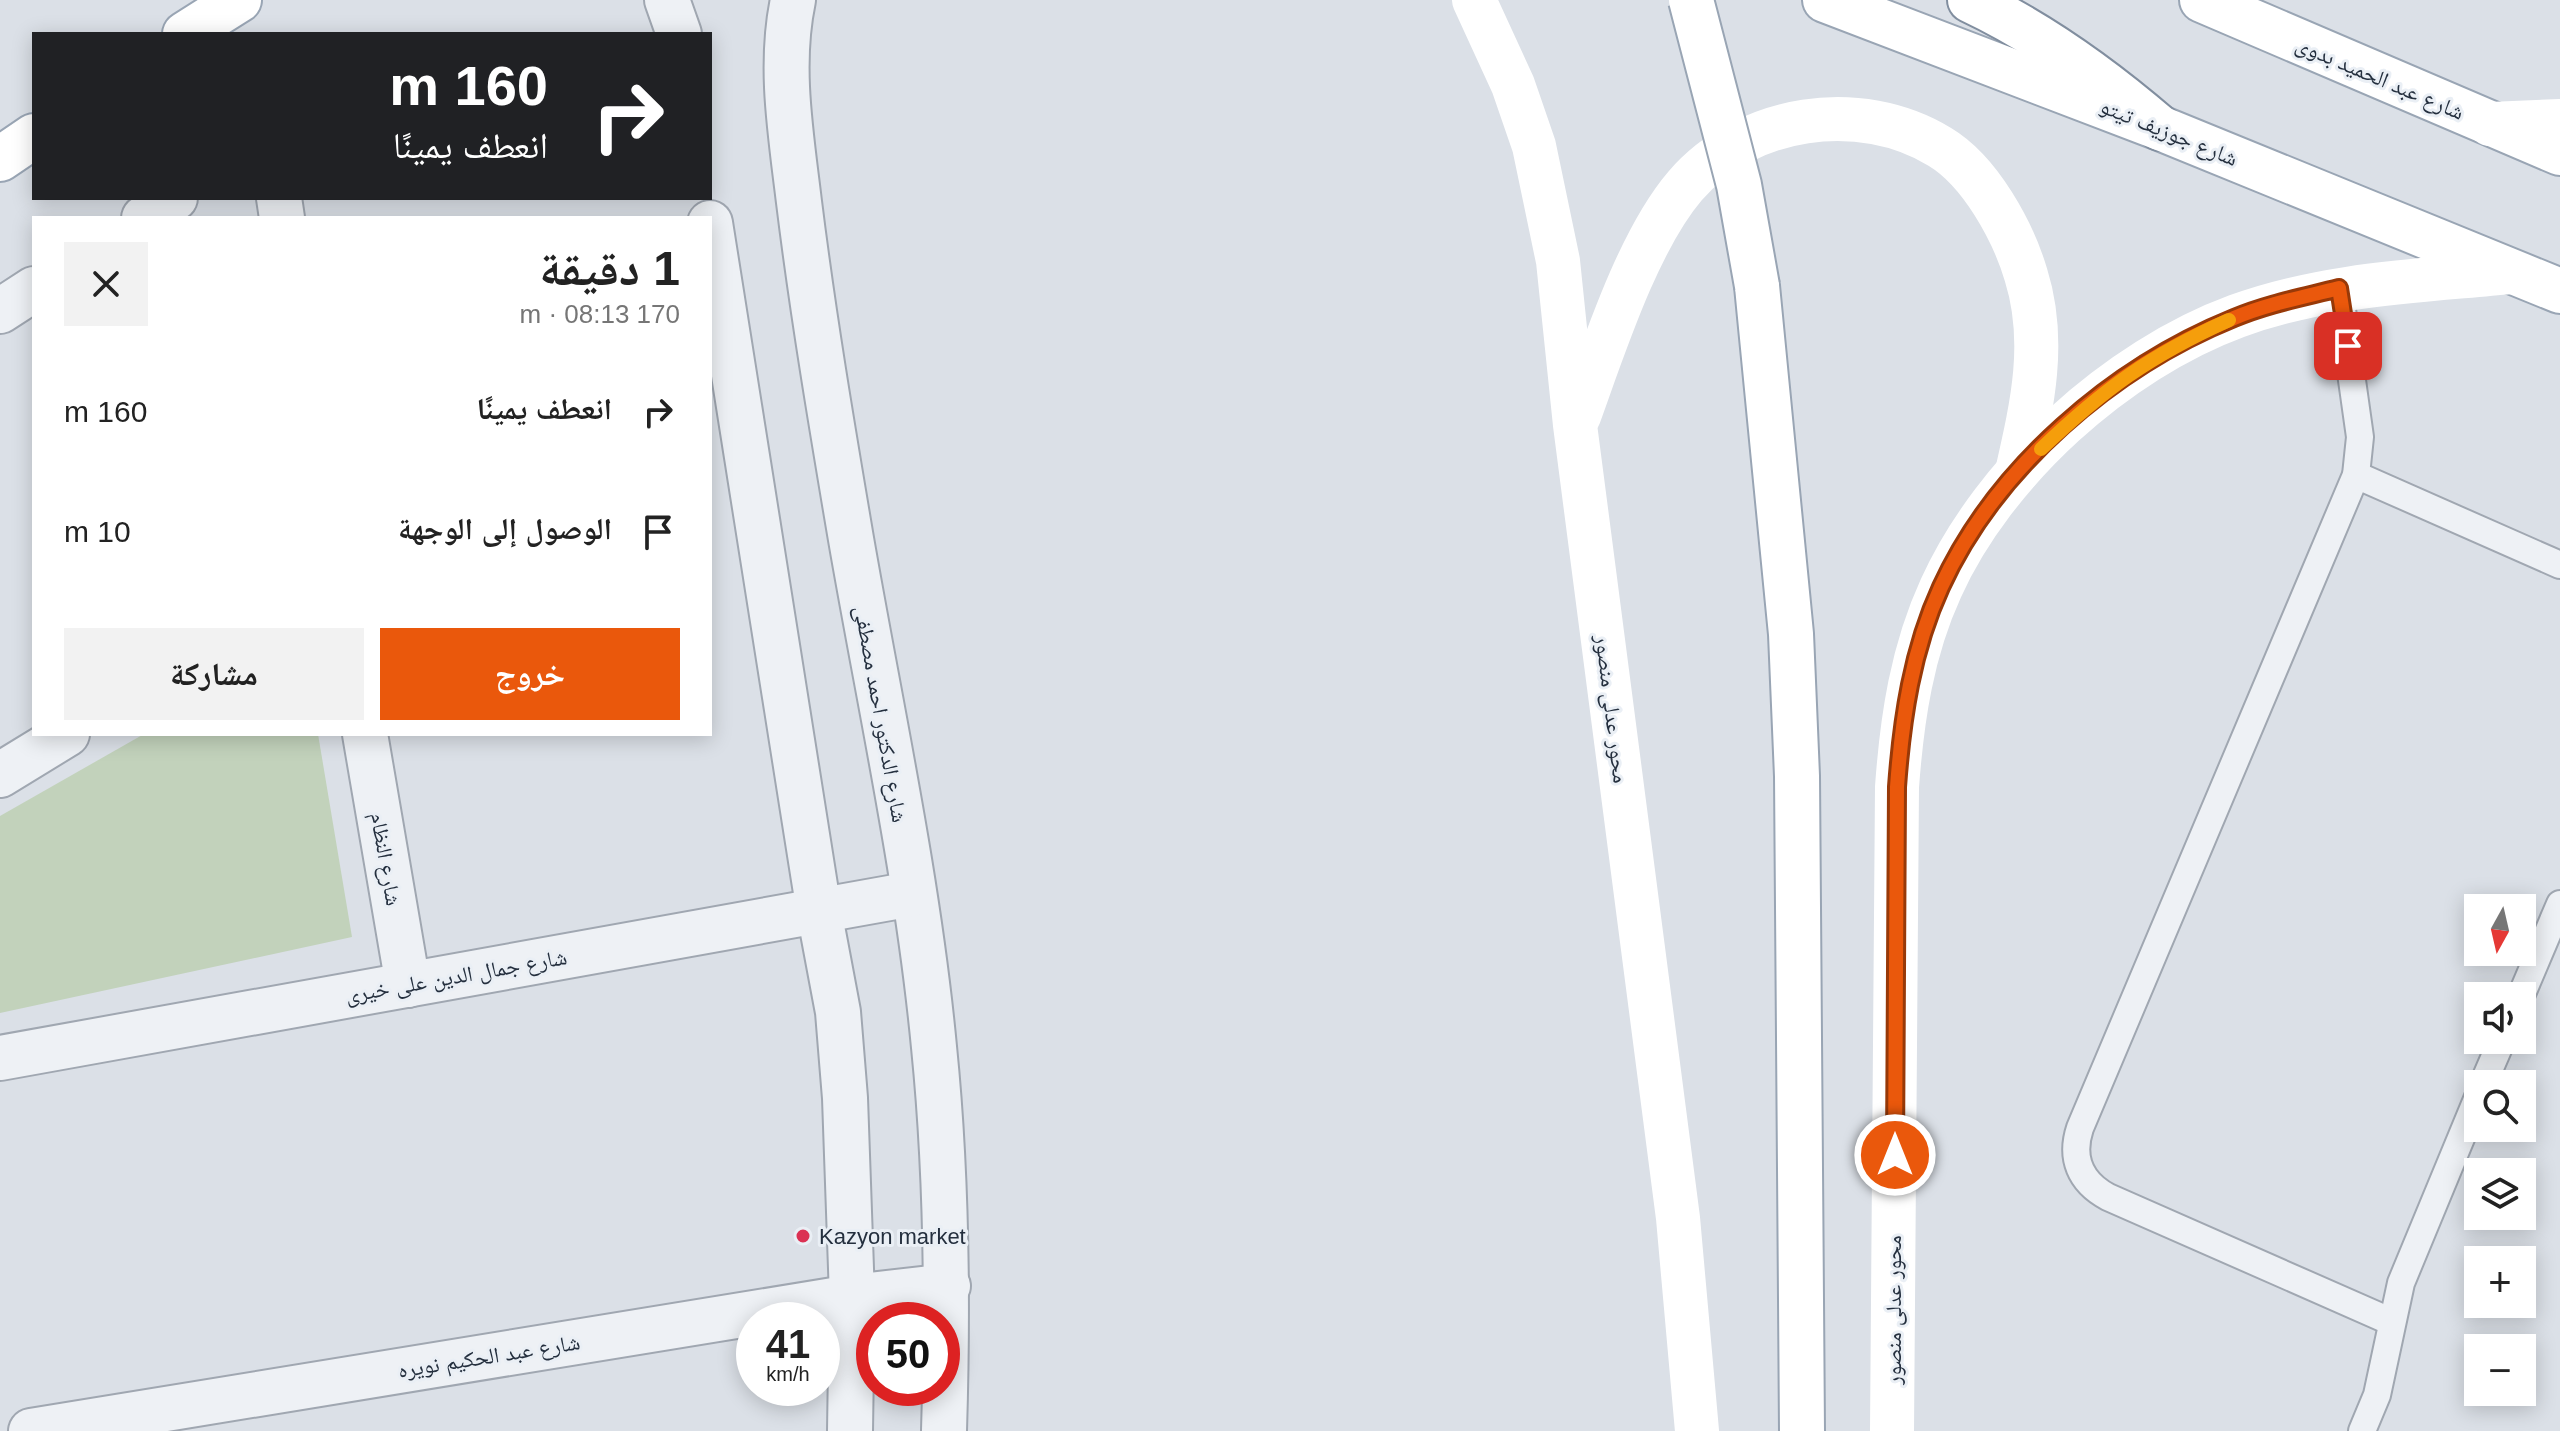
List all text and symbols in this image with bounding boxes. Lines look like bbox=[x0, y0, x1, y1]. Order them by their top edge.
street label: شارع عبد الحميد بدوى bbox=[2292, 31, 2468, 126]
text: 160 m bbox=[389, 54, 548, 117]
icon: right bbox=[576, 64, 680, 168]
street label: شارع جوزيف تيتو bbox=[2096, 93, 2241, 172]
text: انعطف يمينًا bbox=[393, 125, 548, 166]
button: close bbox=[64, 242, 148, 326]
text: 1 دقيقة bbox=[539, 242, 680, 295]
text: 170 m · 08:13 bbox=[520, 299, 680, 329]
pin bbox=[2314, 312, 2382, 380]
icon: arrive bbox=[2326, 324, 2370, 368]
icon: right bbox=[636, 390, 680, 434]
text: انعطف يمينًا bbox=[476, 392, 612, 425]
text: 160 m bbox=[64, 395, 147, 428]
icon: arrive bbox=[636, 510, 680, 554]
text: الوصول إلى الوجهة bbox=[398, 512, 612, 545]
text: 10 m bbox=[64, 515, 131, 548]
street label: شارع الدكتور احمد مصطفى bbox=[849, 604, 912, 825]
button: مشاركة bbox=[64, 628, 364, 720]
button: خروج bbox=[380, 628, 680, 720]
street label: محور عدلى منصور bbox=[1589, 632, 1634, 785]
street label: شارع النظام bbox=[364, 810, 407, 908]
north arrow bbox=[2464, 894, 2536, 966]
map controls bbox=[2464, 894, 2536, 1406]
street label: شارع جمال الدين على خيرى bbox=[343, 944, 569, 1009]
button: sound bbox=[2464, 982, 2536, 1054]
button: search bbox=[2464, 1070, 2536, 1142]
position arrow bbox=[1853, 1113, 1937, 1197]
button: layers bbox=[2464, 1158, 2536, 1230]
place label: Kazyon market bbox=[819, 1224, 966, 1249]
marker: Kazyon market bbox=[794, 1227, 812, 1245]
street label: محور عدلى منصور bbox=[1881, 1235, 1907, 1386]
button: + bbox=[2464, 1246, 2536, 1318]
speed limit sign: 50 bbox=[856, 1302, 960, 1406]
text: 41 bbox=[766, 1322, 810, 1366]
street label: شارع عبد الحكيم نويره bbox=[396, 1329, 582, 1385]
button: − bbox=[2464, 1334, 2536, 1406]
text: km/h bbox=[766, 1363, 810, 1385]

